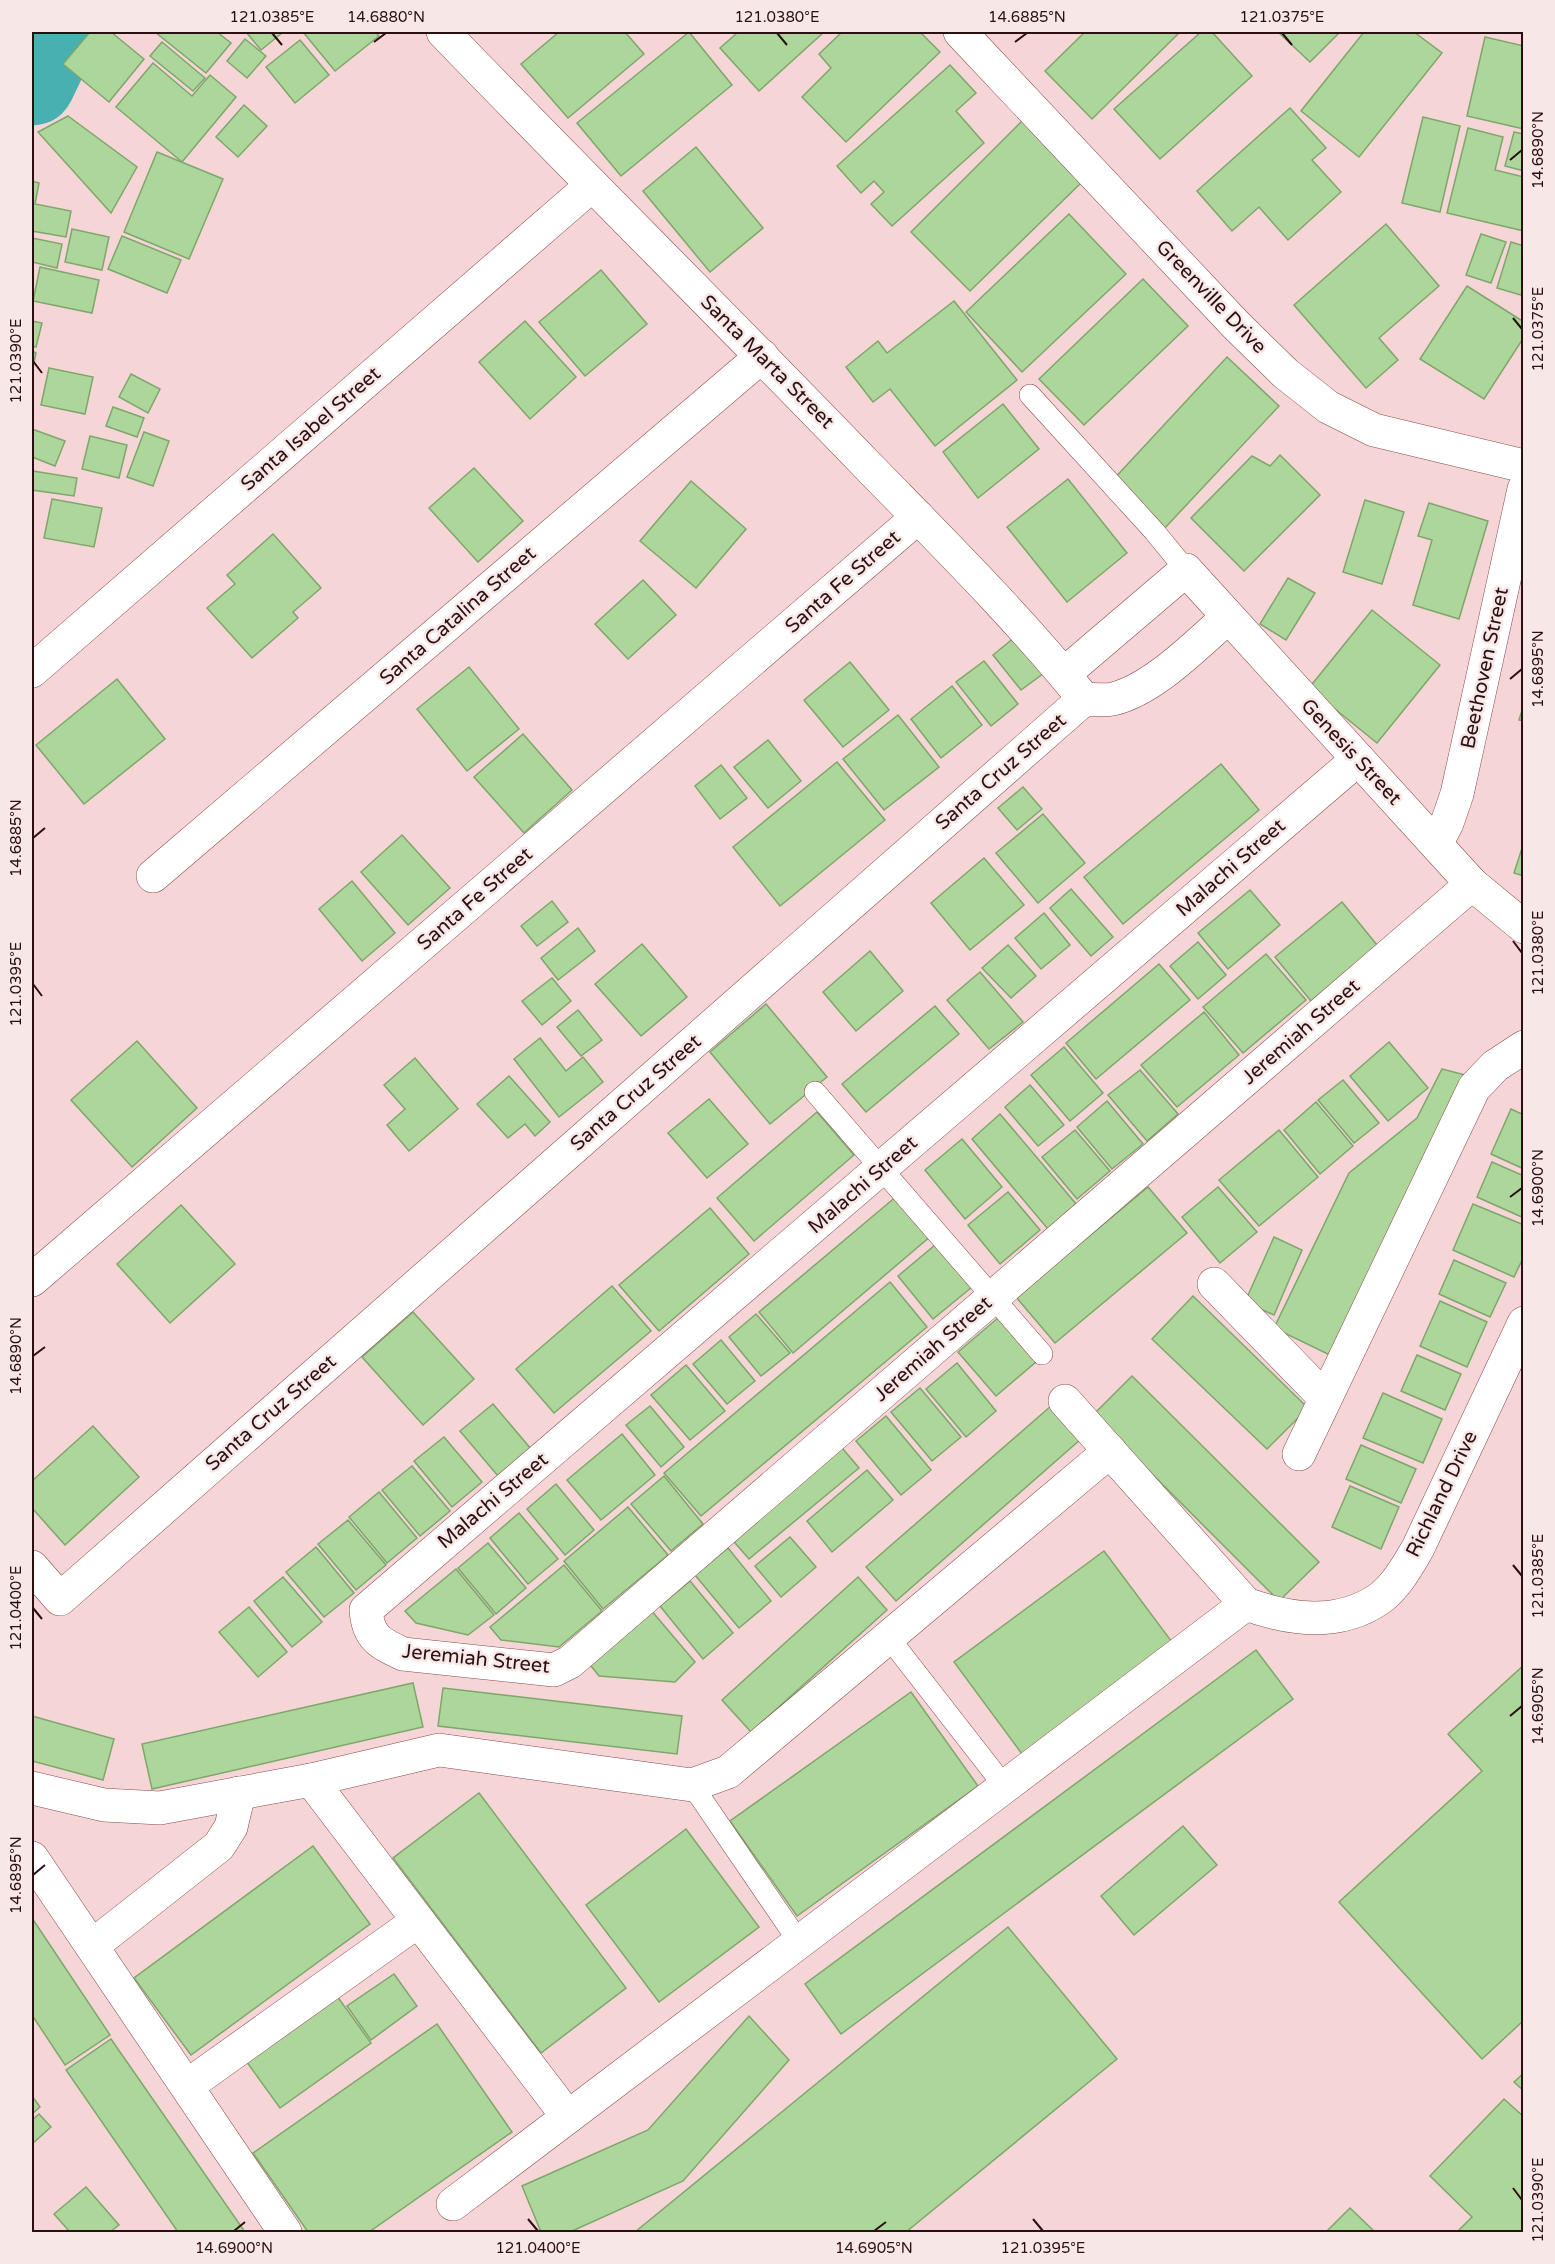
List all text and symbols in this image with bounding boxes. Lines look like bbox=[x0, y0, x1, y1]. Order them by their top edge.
text: 121.0385°E bbox=[230, 8, 314, 26]
text: 14.6880°N bbox=[347, 8, 425, 26]
text: 121.0380°E bbox=[734, 8, 820, 26]
text: 14.6885°N bbox=[988, 8, 1066, 26]
text: 121.0375°E bbox=[1240, 8, 1324, 26]
text: 14.6890°N bbox=[1529, 111, 1547, 189]
street label: Greenville Drive bbox=[1151, 235, 1271, 359]
text: 121.0375°E bbox=[1529, 287, 1547, 371]
street label: Santa Marta Street bbox=[695, 290, 839, 434]
text: 121.0390°E bbox=[7, 318, 25, 404]
street label: Santa Isabel Street bbox=[236, 362, 386, 496]
street label: Santa Fe Street bbox=[781, 525, 906, 638]
street label: Santa Catalina Street bbox=[375, 541, 541, 690]
street label: Beethoven Street bbox=[1456, 585, 1514, 751]
text: 14.6895°N bbox=[1529, 630, 1547, 708]
street label: Genesis Street bbox=[1296, 694, 1407, 810]
street label: Santa Cruz Street bbox=[931, 708, 1072, 835]
text: 14.6885°N bbox=[7, 799, 25, 877]
street label: Malachi Street bbox=[1171, 814, 1291, 922]
street label: Santa Fe Street bbox=[413, 842, 538, 955]
text: 121.0380°E bbox=[1529, 910, 1547, 996]
text: 121.0395°E bbox=[7, 942, 25, 1026]
street label: Jeremiah Street bbox=[1237, 974, 1365, 1090]
street label: Santa Cruz Street bbox=[566, 1029, 707, 1156]
street label: Malachi Street bbox=[803, 1131, 923, 1239]
text: 14.6900°N bbox=[1529, 1149, 1547, 1227]
street label: Jeremiah Street bbox=[869, 1291, 997, 1407]
text: 14.6890°N bbox=[7, 1317, 25, 1395]
street label: Santa Cruz Street bbox=[201, 1349, 342, 1476]
street label: Richland Drive bbox=[1401, 1427, 1483, 1561]
street label: Malachi Street bbox=[433, 1448, 553, 1554]
text: 121.0385°E bbox=[1529, 1534, 1547, 1618]
text: 121.0400°E bbox=[7, 1565, 25, 1651]
street label: Jeremiah Street bbox=[401, 1639, 551, 1679]
text: 14.6905°N bbox=[1529, 1667, 1547, 1745]
text: 14.6895°N bbox=[7, 1836, 25, 1914]
text: 121.0390°E bbox=[1529, 2157, 1547, 2243]
text: 14.6900°N bbox=[195, 2239, 273, 2257]
text: 121.0400°E bbox=[495, 2239, 581, 2257]
text: 14.6905°N bbox=[835, 2239, 913, 2257]
text: 121.0395°E bbox=[1001, 2239, 1085, 2257]

